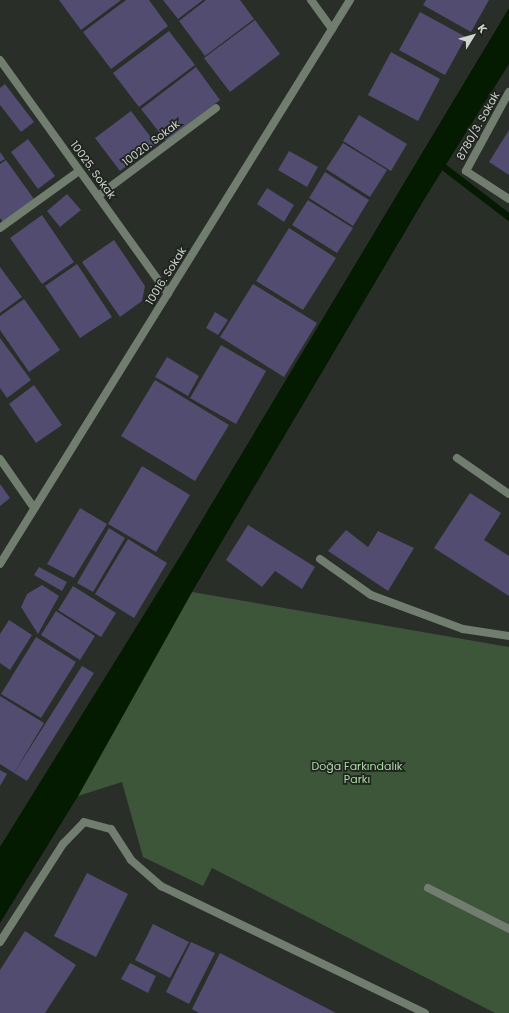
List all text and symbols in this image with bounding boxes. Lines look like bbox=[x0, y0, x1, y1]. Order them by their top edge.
north arrow bbox=[453, 16, 493, 56]
text: K bbox=[474, 21, 491, 37]
street label: 8780/3. Sokak bbox=[454, 90, 502, 162]
street label: 10020. Sokak bbox=[120, 117, 182, 169]
street label: 10025. Sokak bbox=[68, 139, 118, 201]
street label: 10016. Sokak bbox=[143, 245, 189, 307]
park label: Doğa Farkındalık Parkı bbox=[311, 760, 403, 786]

